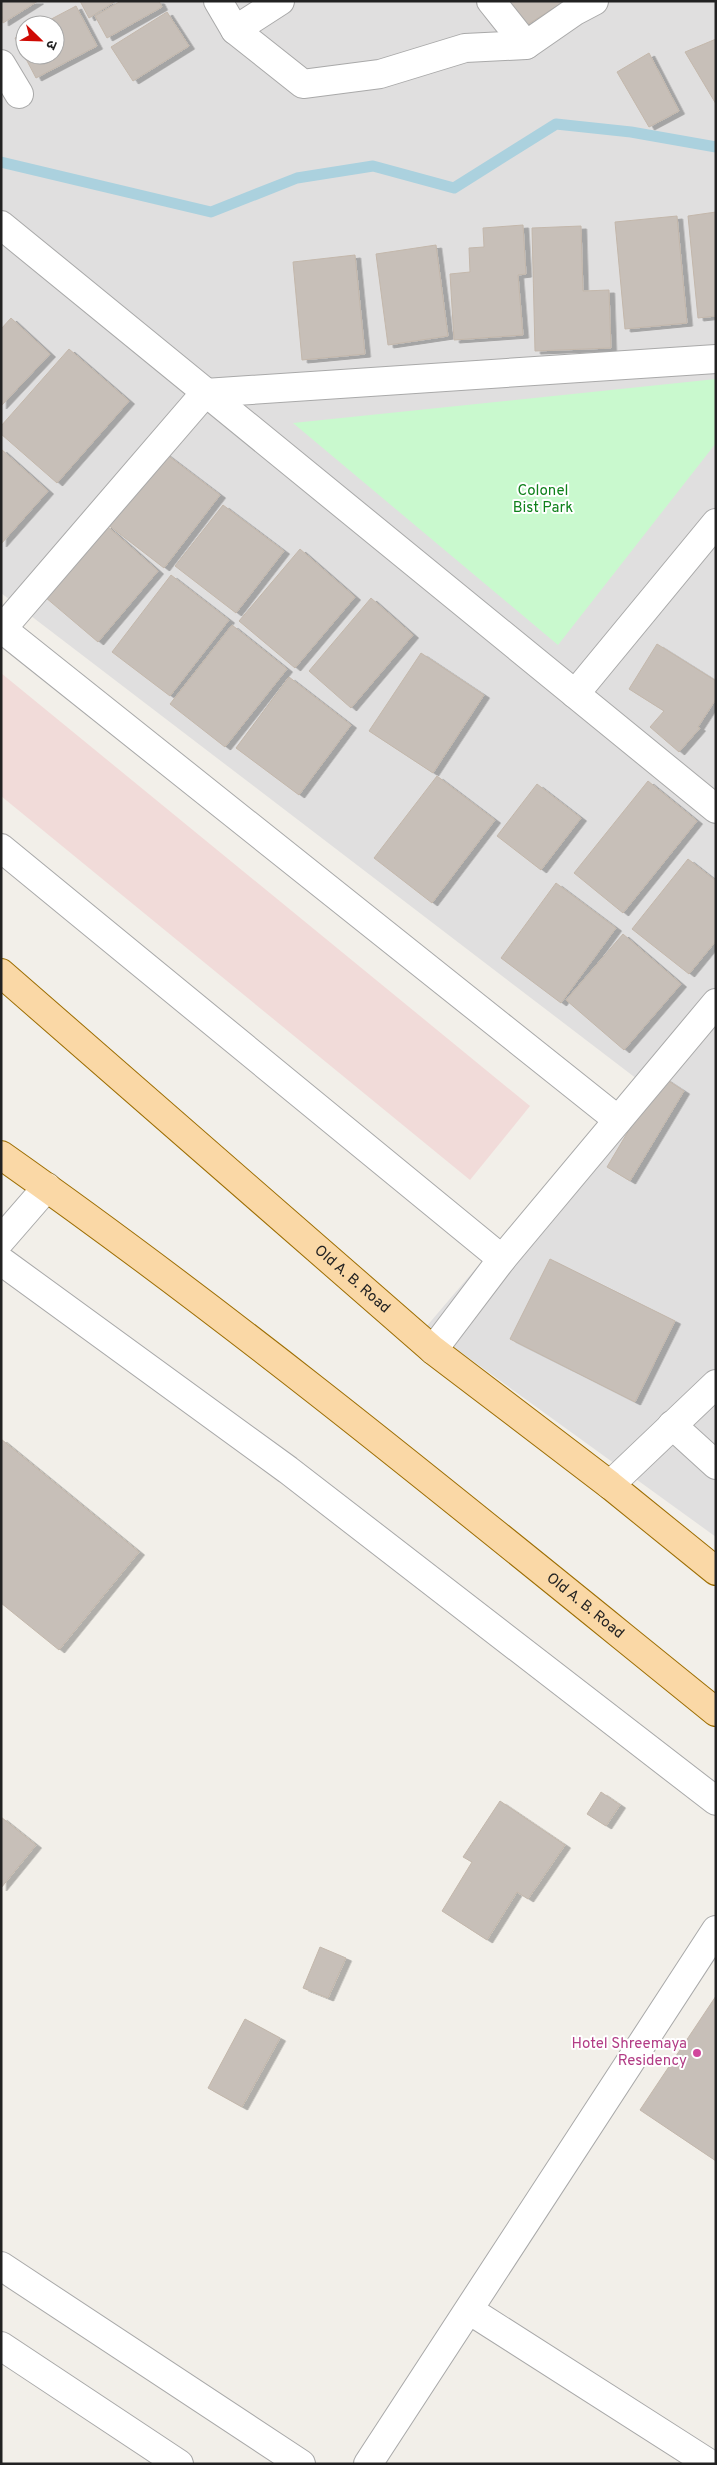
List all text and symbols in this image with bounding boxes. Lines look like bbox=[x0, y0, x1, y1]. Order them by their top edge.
north arrow bbox=[15, 15, 65, 65]
text: उ bbox=[41, 37, 60, 52]
park label: Colonel Bist Park bbox=[513, 482, 573, 518]
street label: Old A. B. Road bbox=[310, 1241, 394, 1318]
street label: Old A. B. Road bbox=[542, 1569, 628, 1643]
place label: Hotel Shreemaya Residency bbox=[571, 2035, 687, 2071]
marker: Hotel Shreemaya Residency bbox=[691, 2047, 703, 2059]

